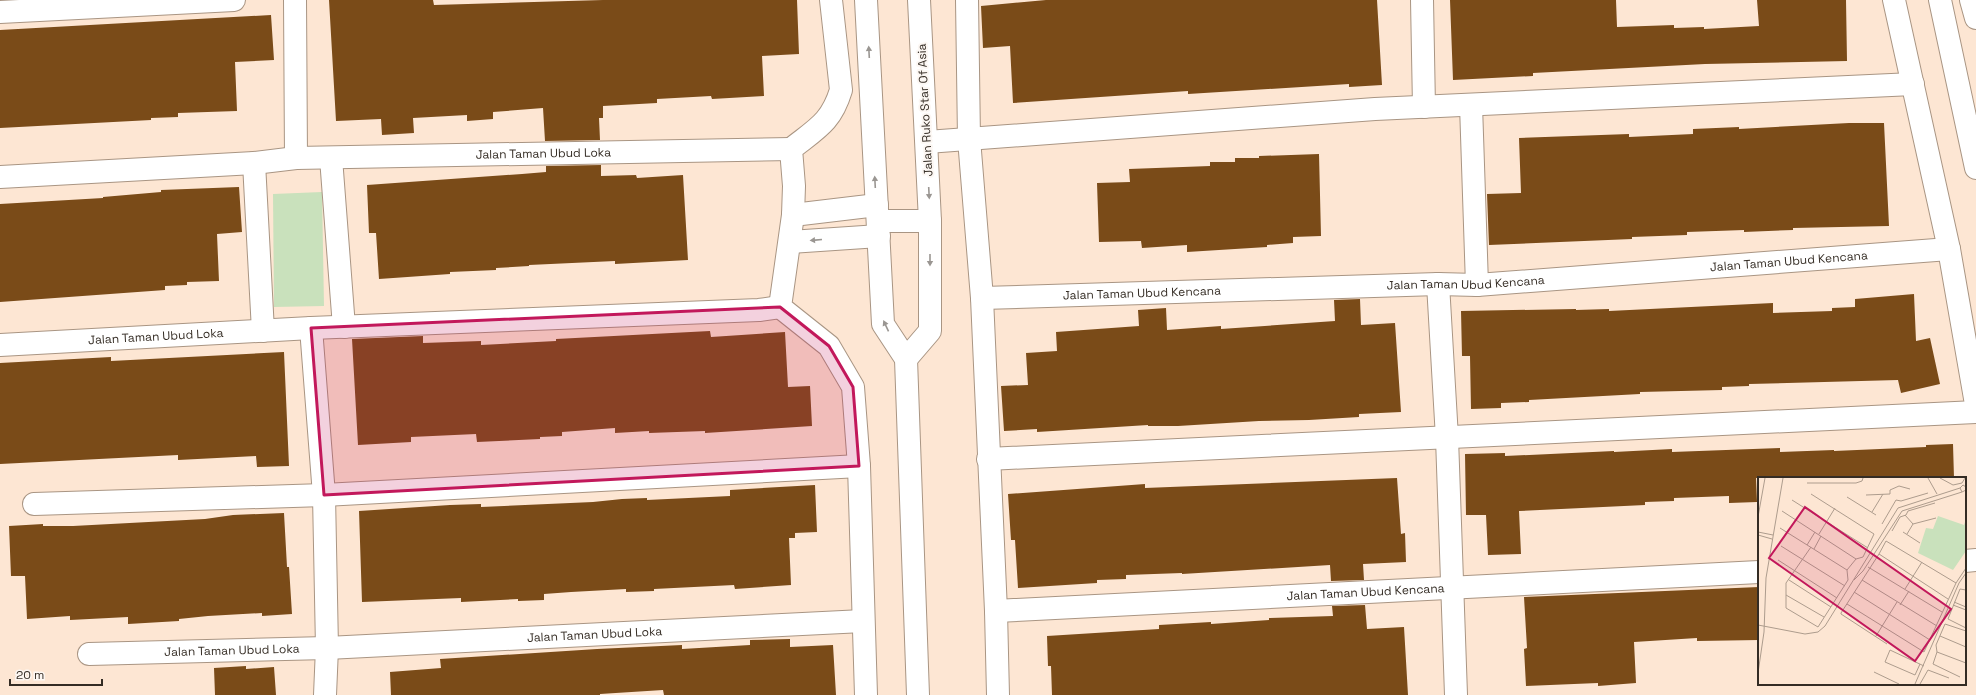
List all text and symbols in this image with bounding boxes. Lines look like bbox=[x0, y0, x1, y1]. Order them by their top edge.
street label: Jalan Ruko Star Of Asia bbox=[914, 43, 936, 177]
one-way arrow bbox=[866, 45, 872, 58]
street label: Jalan Taman Ubud Loka bbox=[475, 144, 611, 163]
one-way arrow bbox=[872, 176, 879, 188]
one-way arrow bbox=[926, 187, 932, 200]
one-way arrow bbox=[810, 236, 822, 243]
street label: Jalan Taman Ubud Kencana bbox=[1709, 247, 1868, 275]
one-way arrow bbox=[927, 254, 933, 267]
street label: Jalan Taman Ubud Kencana bbox=[1386, 272, 1545, 294]
street label: Jalan Taman Ubud Kencana bbox=[1063, 283, 1221, 304]
one-way arrow bbox=[883, 320, 889, 332]
street label: Jalan Taman Ubud Loka bbox=[88, 325, 224, 348]
inset map bbox=[1758, 477, 1966, 685]
street label: Jalan Taman Ubud Kencana bbox=[1286, 580, 1445, 604]
street label: Jalan Taman Ubud Loka bbox=[527, 623, 663, 646]
street label: Jalan Taman Ubud Loka bbox=[164, 641, 300, 660]
scale bar bbox=[10, 661, 102, 687]
text: 20 m bbox=[16, 667, 44, 683]

